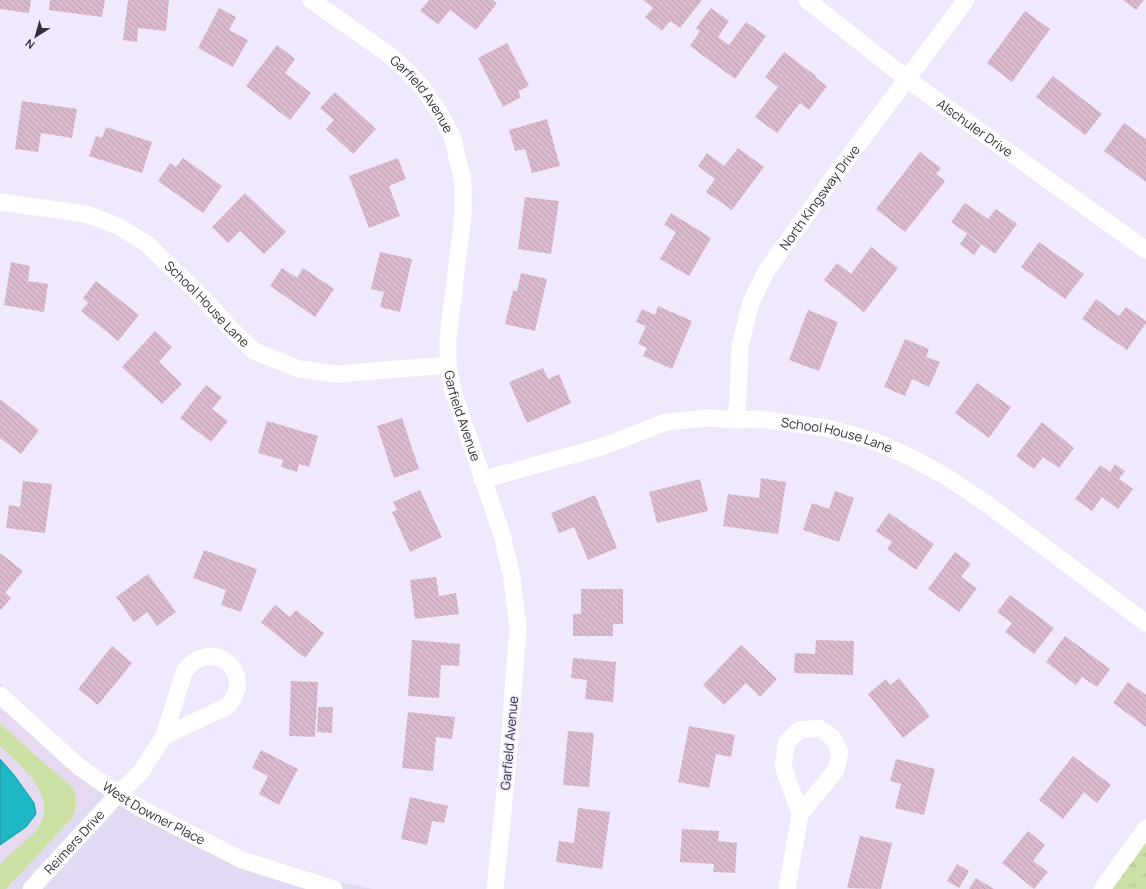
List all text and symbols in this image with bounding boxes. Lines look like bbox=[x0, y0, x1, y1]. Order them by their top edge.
north arrow bbox=[16, 16, 56, 56]
text: N bbox=[22, 36, 37, 53]
street label: Garfield Avenue bbox=[386, 51, 458, 136]
street label: Alschuler Drive bbox=[933, 94, 1017, 161]
street label: North Kingsway Drive bbox=[775, 141, 864, 254]
street label: School House Lane bbox=[161, 257, 254, 351]
street label: Garfield Avenue bbox=[440, 369, 485, 464]
street label: School House Lane bbox=[780, 413, 896, 457]
street label: Garfield Avenue bbox=[496, 695, 522, 791]
street label: West Downer Place bbox=[99, 777, 209, 849]
street label: Reimers Drive bbox=[40, 805, 109, 878]

